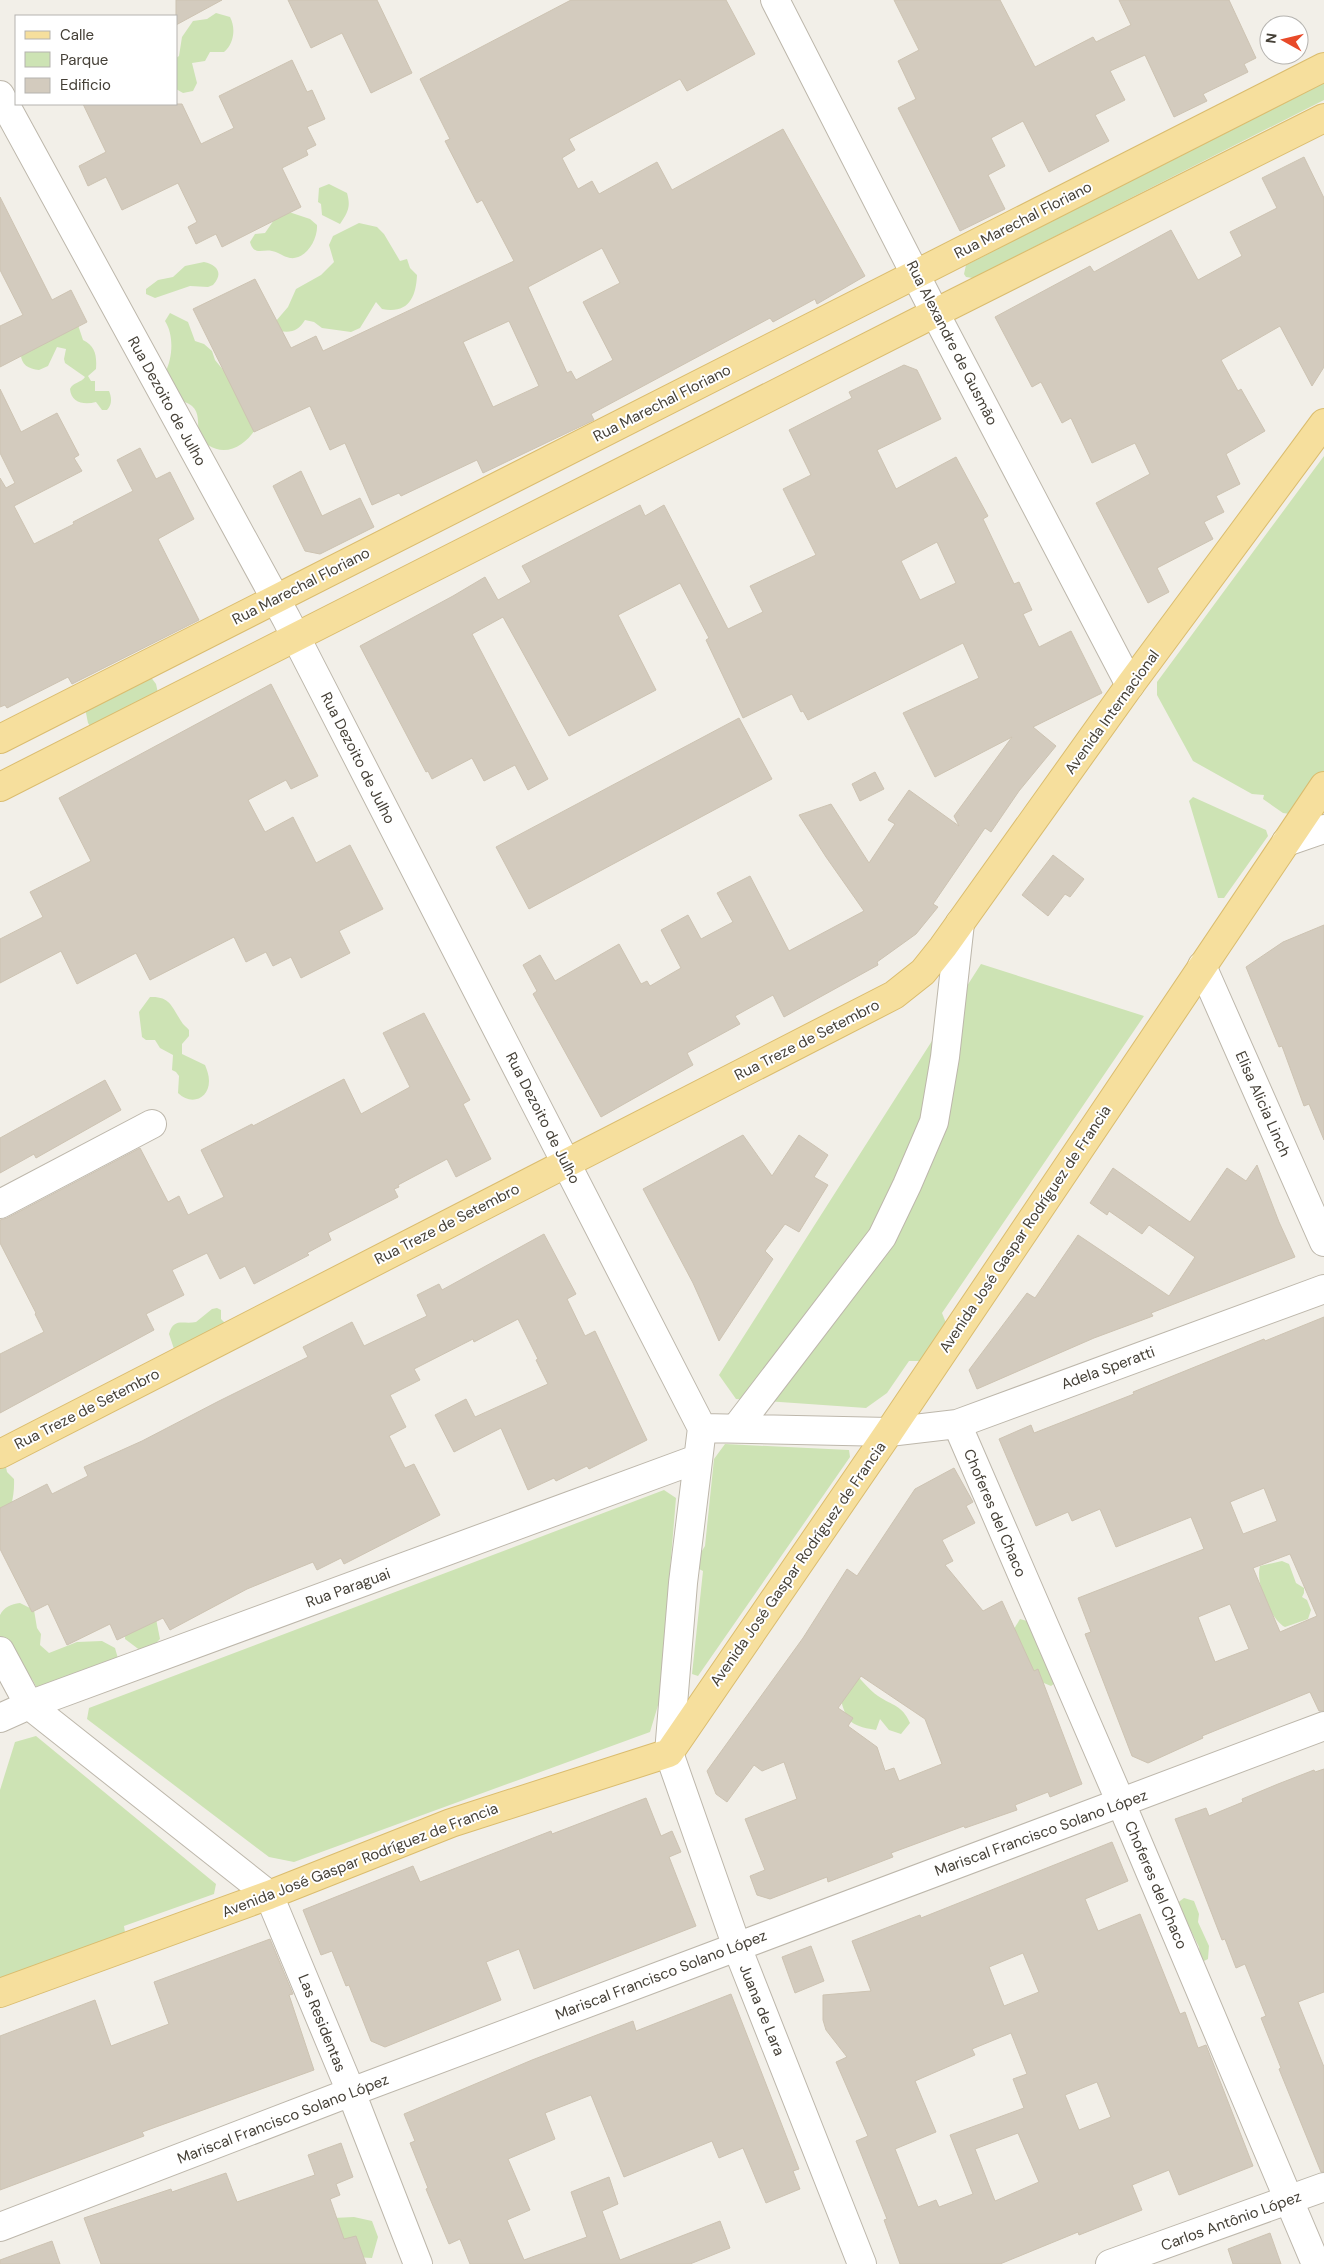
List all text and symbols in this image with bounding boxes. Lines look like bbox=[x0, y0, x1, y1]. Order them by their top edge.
legend bbox=[15, 15, 178, 105]
north arrow bbox=[1259, 15, 1309, 65]
text: Calle bbox=[60, 25, 94, 45]
text: N bbox=[1262, 32, 1281, 45]
text: Parque bbox=[60, 50, 108, 70]
text: Edificio bbox=[60, 75, 111, 95]
street label: Rua Marechal Floriano bbox=[951, 177, 1095, 263]
street label: Rua Alexandre de Gusmão bbox=[902, 257, 1002, 429]
street label: Rua Dezoito de Julho bbox=[123, 333, 211, 469]
street label: Rua Marechal Floriano bbox=[590, 360, 734, 446]
street label: Rua Marechal Floriano bbox=[229, 543, 373, 629]
street label: Avenida Internacional bbox=[1060, 646, 1164, 778]
street label: Rua Dezoito de Julho bbox=[316, 689, 400, 827]
street label: Rua Treze de Setembro bbox=[731, 995, 883, 1085]
street label: Elisa Alicia Linch bbox=[1231, 1048, 1295, 1160]
street label: Rua Dezoito de Julho bbox=[501, 1049, 585, 1187]
street label: Avenida José Gaspar Rodríguez de Francia bbox=[934, 1101, 1116, 1357]
street label: Rua Treze de Setembro bbox=[371, 1179, 523, 1269]
street label: Adela Speratti bbox=[1058, 1342, 1158, 1394]
street label: Rua Treze de Setembro bbox=[11, 1364, 163, 1454]
street label: Avenida José Gaspar Rodríguez de Francia bbox=[705, 1438, 891, 1690]
street label: Choferes del Chaco bbox=[959, 1446, 1031, 1580]
street label: Rua Paraguai bbox=[303, 1563, 393, 1613]
street label: Mariscal Francisco Solano López bbox=[932, 1785, 1150, 1881]
street label: Avenida José Gaspar Rodríguez de Francia bbox=[219, 1798, 501, 1922]
street label: Choferes del Chaco bbox=[1120, 1818, 1192, 1952]
street label: Mariscal Francisco Solano López bbox=[552, 1925, 770, 2025]
street label: Juana de Lara bbox=[735, 1961, 789, 2059]
street label: Las Residentas bbox=[293, 1971, 351, 2075]
street label: Mariscal Francisco Solano López bbox=[174, 2069, 392, 2169]
street label: Carlos Antônio López bbox=[1158, 2186, 1304, 2256]

